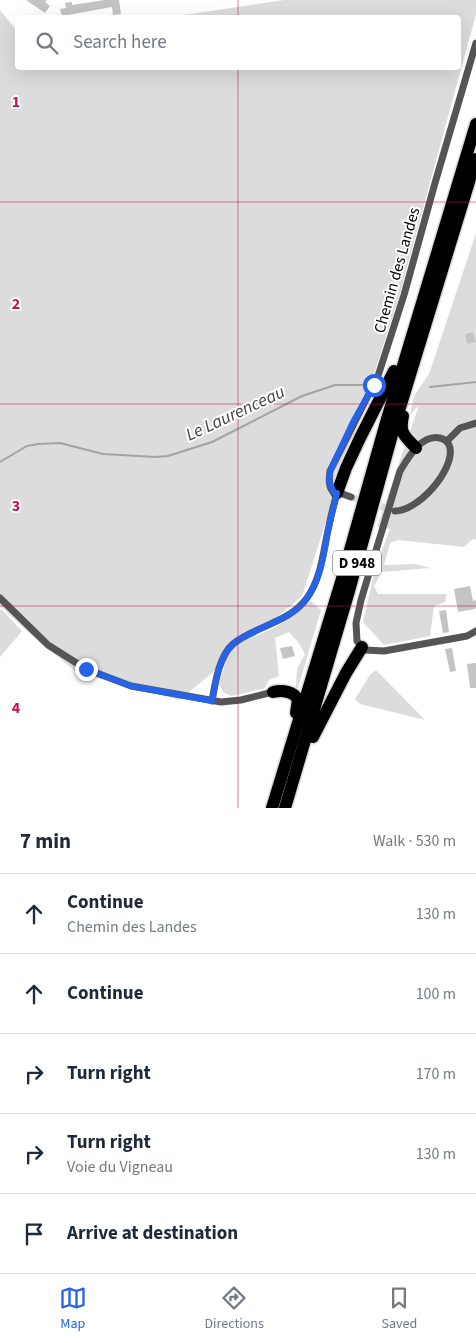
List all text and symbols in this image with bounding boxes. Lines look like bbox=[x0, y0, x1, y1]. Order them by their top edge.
search box bbox=[15, 15, 461, 70]
icon: search bbox=[33, 29, 61, 57]
text: Search here bbox=[73, 29, 167, 56]
text: 1 bbox=[12, 91, 20, 113]
street label: Chemin des Landes bbox=[369, 205, 425, 336]
text: 2 bbox=[12, 293, 20, 315]
route start bbox=[363, 374, 386, 397]
water label: Le Laurenceau bbox=[182, 380, 289, 447]
text: 3 bbox=[12, 495, 20, 517]
road number: D 948 bbox=[333, 550, 381, 576]
route end bbox=[75, 658, 98, 681]
text: 4 bbox=[12, 697, 21, 719]
text: 7 min bbox=[20, 826, 71, 856]
text: Walk · 530 m bbox=[373, 830, 456, 852]
text: Continue bbox=[67, 889, 144, 916]
icon: ahead bbox=[20, 900, 48, 928]
text: 130 m bbox=[416, 903, 456, 925]
text: Chemin des Landes bbox=[67, 916, 197, 938]
icon: ahead bbox=[20, 980, 48, 1008]
text: Continue bbox=[67, 980, 144, 1007]
text: 100 m bbox=[416, 983, 456, 1005]
icon: right bbox=[20, 1060, 48, 1088]
text: Turn right bbox=[67, 1060, 151, 1087]
text: 170 m bbox=[416, 1063, 456, 1085]
text: Turn right bbox=[67, 1129, 151, 1156]
icon: right bbox=[20, 1140, 48, 1168]
text: 130 m bbox=[416, 1143, 456, 1165]
text: Voie du Vigneau bbox=[67, 1156, 173, 1178]
icon: arrive bbox=[20, 1220, 48, 1248]
text: Arrive at destination bbox=[67, 1220, 238, 1247]
tab: Map bbox=[59, 1284, 87, 1334]
tab: Directions bbox=[205, 1284, 264, 1334]
tab: Saved bbox=[381, 1284, 417, 1334]

